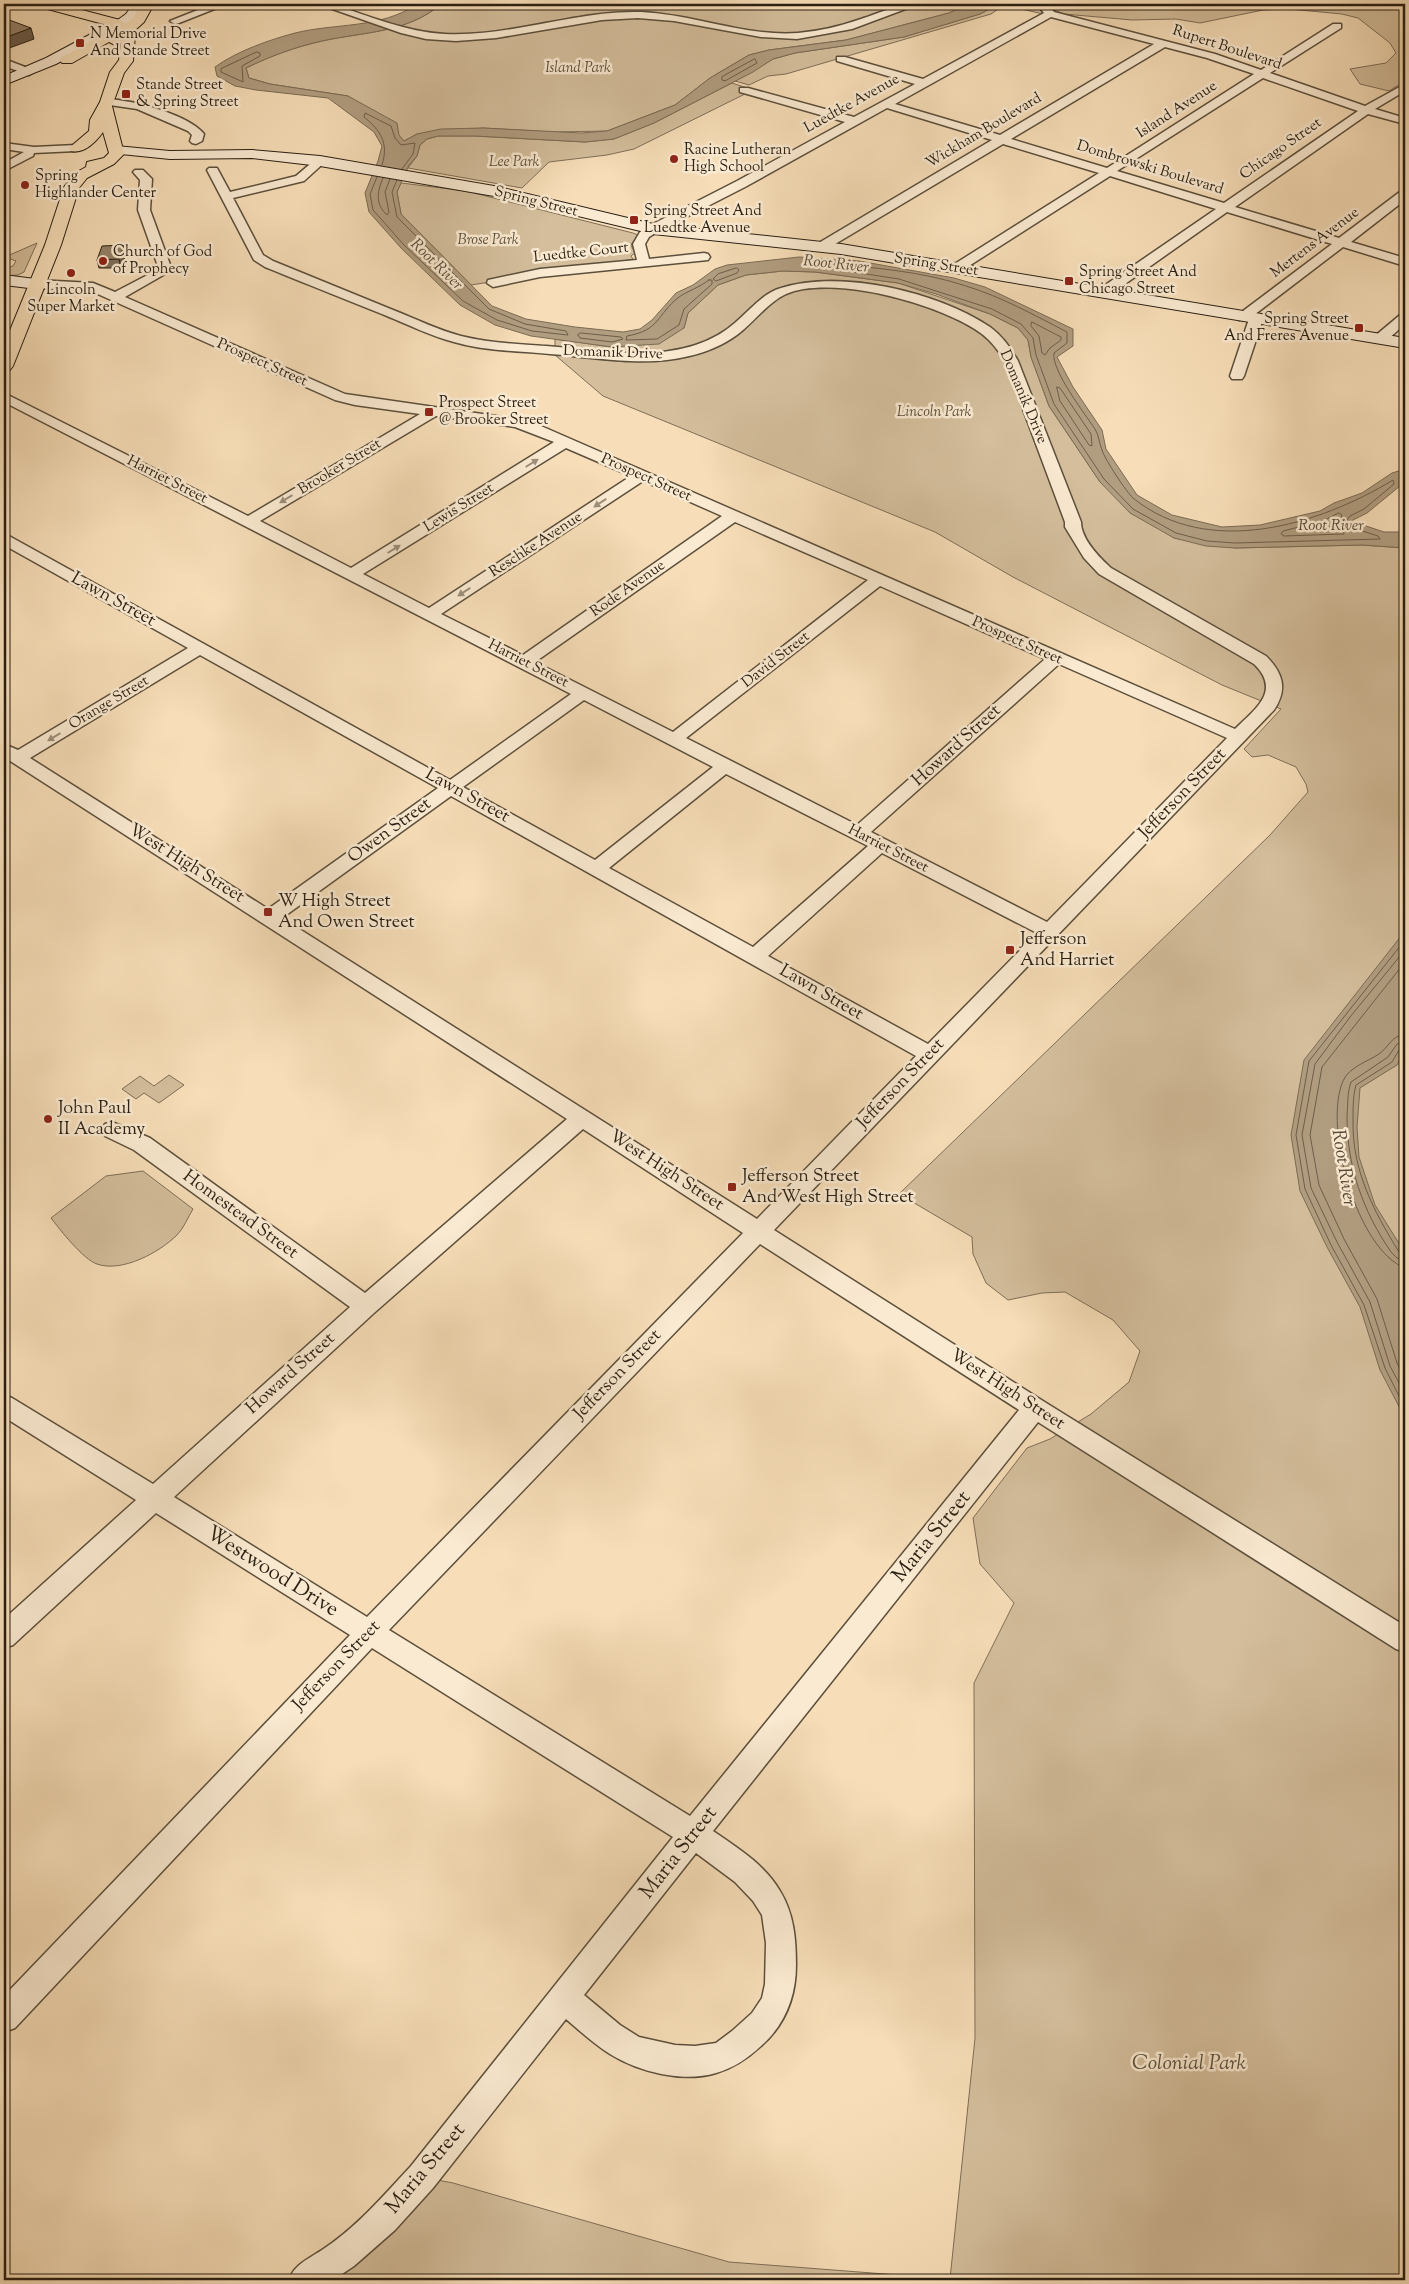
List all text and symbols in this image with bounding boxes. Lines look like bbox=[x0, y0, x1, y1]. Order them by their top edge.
street label: Rupert Boulevard bbox=[1170, 20, 1285, 76]
place label: N Memorial Drive And Stande Street bbox=[90, 24, 210, 62]
marker: N Memorial Drive And Stande Street bbox=[74, 37, 86, 49]
park label: Island Park bbox=[545, 58, 611, 79]
street label: Luedtke Avenue bbox=[800, 69, 904, 139]
place label: Stande Street & Spring Street bbox=[136, 75, 239, 113]
street label: Island Avenue bbox=[1133, 76, 1221, 144]
marker: Stande Street & Spring Street bbox=[120, 88, 132, 100]
street label: Wickham Boulevard bbox=[922, 88, 1046, 174]
street label: Chicago Street bbox=[1236, 113, 1326, 185]
street label: Dombrowski Boulevard bbox=[1074, 136, 1226, 200]
place label: Racine Lutheran High School bbox=[684, 140, 791, 178]
park label: Lee Park bbox=[489, 152, 540, 173]
marker: Racine Lutheran High School bbox=[668, 153, 680, 165]
place label: Spring Highlander Center bbox=[35, 166, 157, 204]
marker: Spring Highlander Center bbox=[19, 179, 31, 191]
street label: Spring Street bbox=[492, 182, 580, 222]
place label: Spring Street And Luedtke Avenue bbox=[644, 201, 762, 239]
street label: Mertens Avenue bbox=[1266, 203, 1364, 283]
marker: Spring Street And Luedtke Avenue bbox=[628, 214, 640, 226]
park label: Brose Park bbox=[458, 230, 519, 251]
water label: Root River bbox=[404, 234, 468, 296]
street label: Luedtke Court bbox=[532, 238, 630, 268]
place label: Church of God of Prophecy bbox=[113, 242, 213, 280]
street label: Spring Street bbox=[892, 248, 980, 282]
water label: Root River bbox=[802, 250, 870, 280]
marker: Church of God of Prophecy bbox=[97, 255, 109, 267]
place label: Spring Street And Chicago Street bbox=[1079, 262, 1197, 300]
marker: Lincoln Super Market bbox=[65, 267, 77, 279]
marker: Spring Street And Chicago Street bbox=[1063, 275, 1075, 287]
place label: Lincoln Super Market bbox=[27, 280, 115, 318]
place label: Spring Street And Freres Avenue bbox=[1224, 309, 1349, 347]
marker: Spring Street And Freres Avenue bbox=[1353, 322, 1365, 334]
street label: Prospect Street bbox=[213, 334, 311, 392]
street label: Domanik Drive bbox=[563, 341, 663, 365]
street label: Domanik Drive bbox=[994, 347, 1052, 447]
place label: Prospect Street @ Brooker Street bbox=[439, 393, 548, 431]
park label: Lincoln Park bbox=[897, 402, 972, 423]
marker: Prospect Street @ Brooker Street bbox=[423, 406, 435, 418]
street label: Brooker Street bbox=[294, 434, 386, 500]
street label: Prospect Street bbox=[597, 449, 695, 507]
street label: Harriet Street bbox=[123, 451, 211, 509]
one-way arrow bbox=[525, 458, 539, 467]
street label: Lewis Street bbox=[420, 478, 498, 538]
one-way arrow bbox=[279, 495, 292, 504]
one-way arrow bbox=[594, 498, 607, 507]
street label: Reschke Avenue bbox=[485, 507, 587, 583]
water label: Root River bbox=[1298, 515, 1364, 538]
one-way arrow bbox=[388, 544, 401, 553]
street label: Rode Avenue bbox=[586, 555, 670, 623]
street label: Lawn Street bbox=[66, 566, 160, 634]
one-way arrow bbox=[458, 587, 471, 596]
street label: Prospect Street bbox=[968, 612, 1066, 670]
street label: David Street bbox=[738, 627, 814, 693]
street label: Harriet Street bbox=[484, 635, 572, 693]
street label: Orange Street bbox=[65, 671, 153, 735]
street label: Howard Street bbox=[907, 699, 1007, 793]
one-way arrow bbox=[47, 732, 60, 741]
street label: Jefferson Street bbox=[1132, 743, 1233, 846]
street label: Lawn Street bbox=[420, 762, 514, 830]
street label: Owen Street bbox=[343, 792, 437, 870]
street label: West High Street bbox=[123, 818, 249, 910]
street label: Harriet Street bbox=[844, 820, 932, 878]
place label: W High Street And Owen Street bbox=[278, 889, 415, 936]
marker: W High Street And Owen Street bbox=[262, 906, 274, 918]
place label: Jefferson And Harriet bbox=[1019, 927, 1114, 974]
marker: Jefferson And Harriet bbox=[1004, 944, 1016, 956]
street label: Lawn Street bbox=[774, 958, 868, 1028]
street label: Jefferson Street bbox=[850, 1033, 951, 1136]
place label: John Paul II Academy bbox=[57, 1096, 145, 1143]
marker: John Paul II Academy bbox=[42, 1113, 54, 1125]
street label: West High Street bbox=[603, 1124, 729, 1218]
water label: Root River bbox=[1324, 1127, 1362, 1209]
street label: Homestead Street bbox=[177, 1164, 303, 1266]
place label: Jefferson Street And West High Street bbox=[741, 1164, 914, 1211]
marker: Jefferson Street And West High Street bbox=[726, 1181, 738, 1193]
street label: Jefferson Street bbox=[567, 1324, 668, 1427]
street label: Howard Street bbox=[241, 1327, 341, 1421]
street label: West High Street bbox=[944, 1343, 1070, 1437]
street label: Maria Street bbox=[885, 1484, 979, 1590]
street label: Westwood Drive bbox=[200, 1519, 344, 1625]
street label: Jefferson Street bbox=[286, 1615, 387, 1718]
street label: Maria Street bbox=[633, 1800, 725, 1906]
park label: Colonial Park bbox=[1132, 2049, 1247, 2079]
street label: Maria Street bbox=[379, 2117, 473, 2221]

